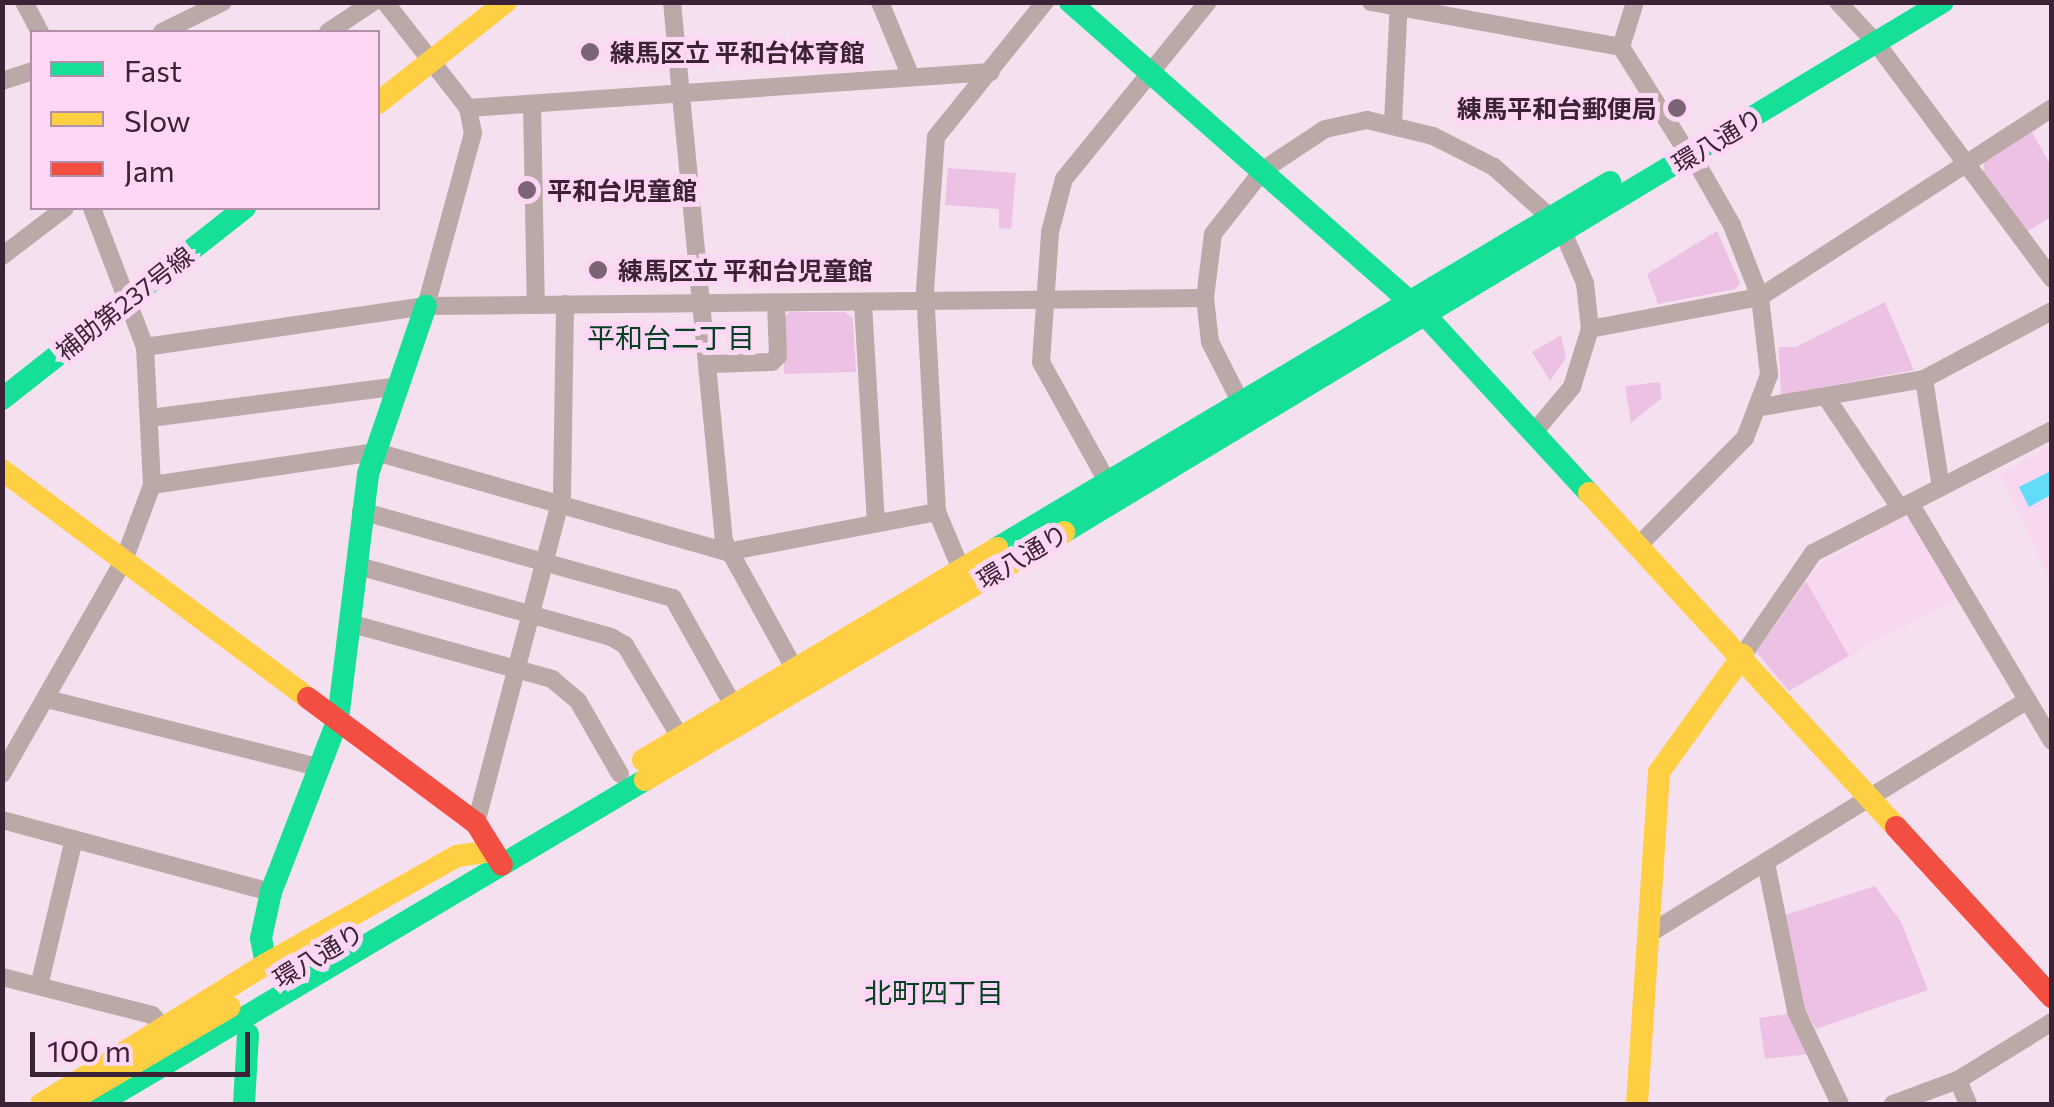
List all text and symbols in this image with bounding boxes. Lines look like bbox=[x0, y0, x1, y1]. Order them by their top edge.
legend bbox=[30, 30, 380, 210]
place label: 練馬区立 平和台体育館 bbox=[610, 37, 865, 67]
marker: 練馬区立 平和台体育館 bbox=[579, 41, 601, 63]
text: Fast bbox=[124, 51, 182, 88]
place label: 練馬平和台郵便局 bbox=[1457, 93, 1657, 123]
marker: 練馬平和台郵便局 bbox=[1666, 97, 1688, 119]
text: Slow bbox=[124, 101, 191, 138]
street label: 環八通り bbox=[1666, 101, 1768, 179]
text: Jam bbox=[124, 151, 175, 188]
place label: 平和台児童館 bbox=[547, 175, 697, 205]
marker: 平和台児童館 bbox=[516, 179, 538, 201]
street label: 補助第237号線 bbox=[49, 240, 199, 366]
place label: 練馬区立 平和台児童館 bbox=[618, 255, 873, 285]
marker: 練馬区立 平和台児童館 bbox=[587, 259, 609, 281]
district label: 平和台二丁目 bbox=[587, 320, 755, 354]
street label: 環八通り bbox=[971, 517, 1073, 595]
street label: 環八通り bbox=[267, 916, 369, 994]
district label: 北町四丁目 bbox=[864, 975, 1004, 1009]
scale bar bbox=[35, 1012, 255, 1074]
text: 100 m bbox=[47, 1031, 131, 1068]

